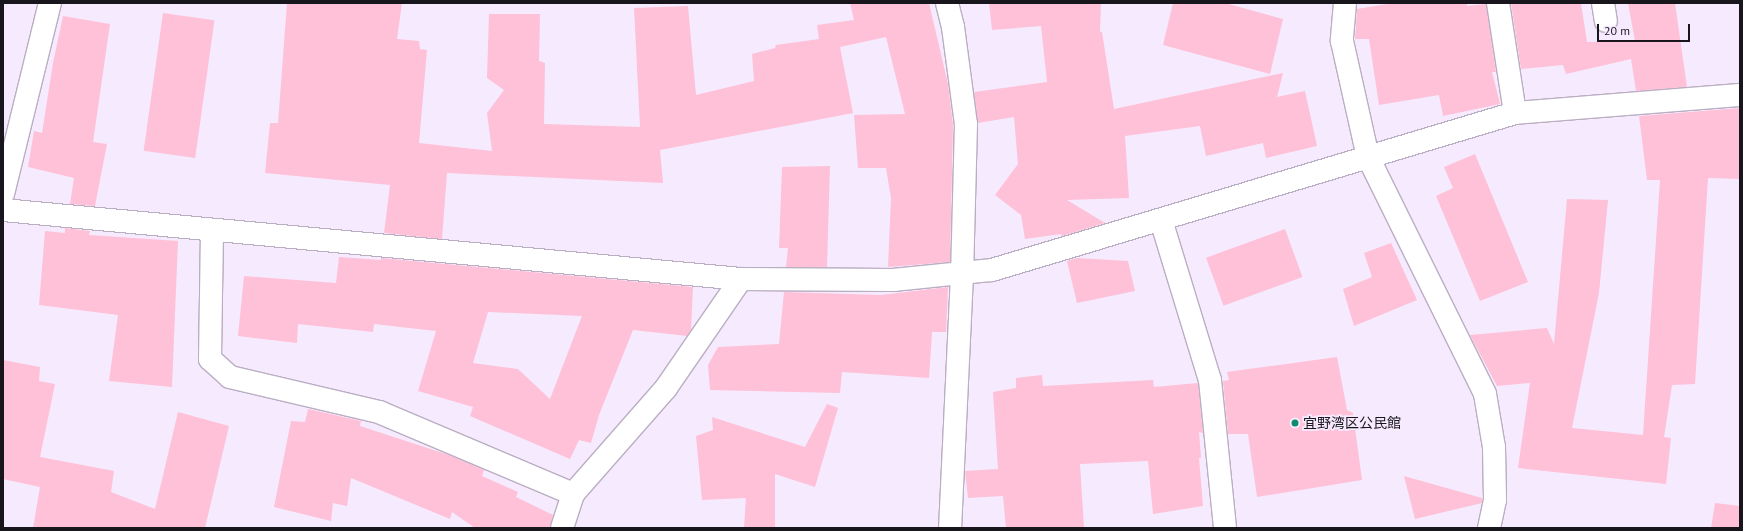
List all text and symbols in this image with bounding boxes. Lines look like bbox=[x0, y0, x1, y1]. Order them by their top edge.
scale bar bbox=[1599, 16, 1692, 42]
text: 20 m bbox=[1604, 23, 1630, 38]
place label: 宜野湾区公民館 bbox=[1303, 415, 1401, 431]
marker: 宜野湾区公民館 bbox=[1290, 418, 1300, 428]

